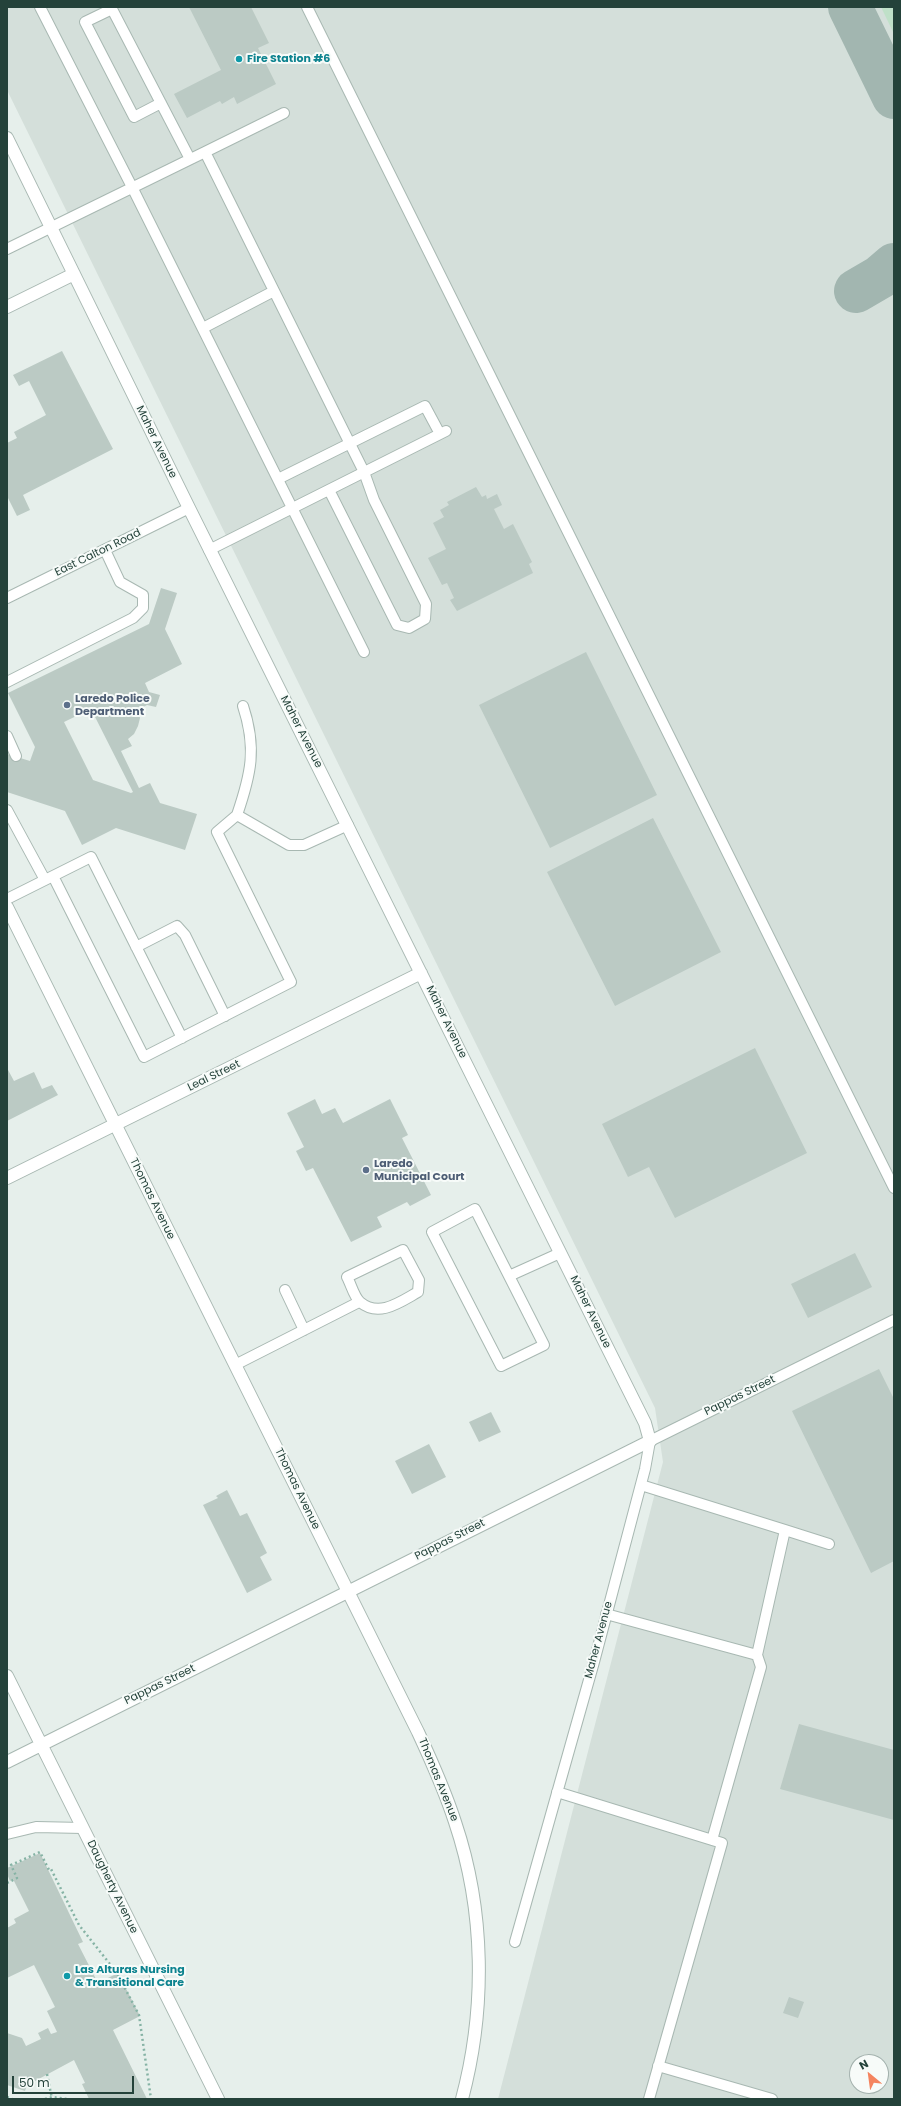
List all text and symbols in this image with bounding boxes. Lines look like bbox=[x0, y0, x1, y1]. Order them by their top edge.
place label: Fire Station #6 bbox=[247, 52, 330, 66]
marker: Fire Station #6 bbox=[234, 54, 244, 64]
street label: Maher Avenue bbox=[133, 404, 179, 480]
street label: East Calton Road bbox=[53, 526, 143, 580]
place label: Laredo Police Department bbox=[75, 692, 150, 718]
street label: Maher Avenue bbox=[277, 694, 325, 770]
marker: Laredo Police Department bbox=[62, 700, 72, 710]
street label: Maher Avenue bbox=[423, 984, 469, 1060]
street label: Leal Street bbox=[186, 1058, 242, 1094]
street label: Thomas Avenue bbox=[127, 1156, 177, 1242]
place label: Laredo Municipal Court bbox=[374, 1157, 465, 1183]
marker: Laredo Municipal Court bbox=[361, 1165, 371, 1175]
street label: Maher Avenue bbox=[567, 1274, 613, 1350]
street label: Pappas Street bbox=[703, 1373, 777, 1419]
street label: Thomas Avenue bbox=[272, 1446, 322, 1532]
street label: Pappas Street bbox=[413, 1517, 487, 1563]
street label: Maher Avenue bbox=[582, 1600, 616, 1680]
street label: Pappas Street bbox=[123, 1662, 197, 1708]
street label: Thomas Avenue bbox=[415, 1736, 461, 1824]
street label: Daugherty Avenue bbox=[84, 1838, 140, 1936]
place label: Las Alturas Nursing & Transitional Care bbox=[75, 1963, 185, 1989]
marker: Las Alturas Nursing & Transitional Care bbox=[62, 1971, 72, 1981]
north arrow bbox=[849, 2054, 889, 2094]
text: N bbox=[856, 2055, 871, 2073]
scale bar bbox=[14, 2068, 136, 2094]
text: 50 m bbox=[19, 2074, 50, 2091]

